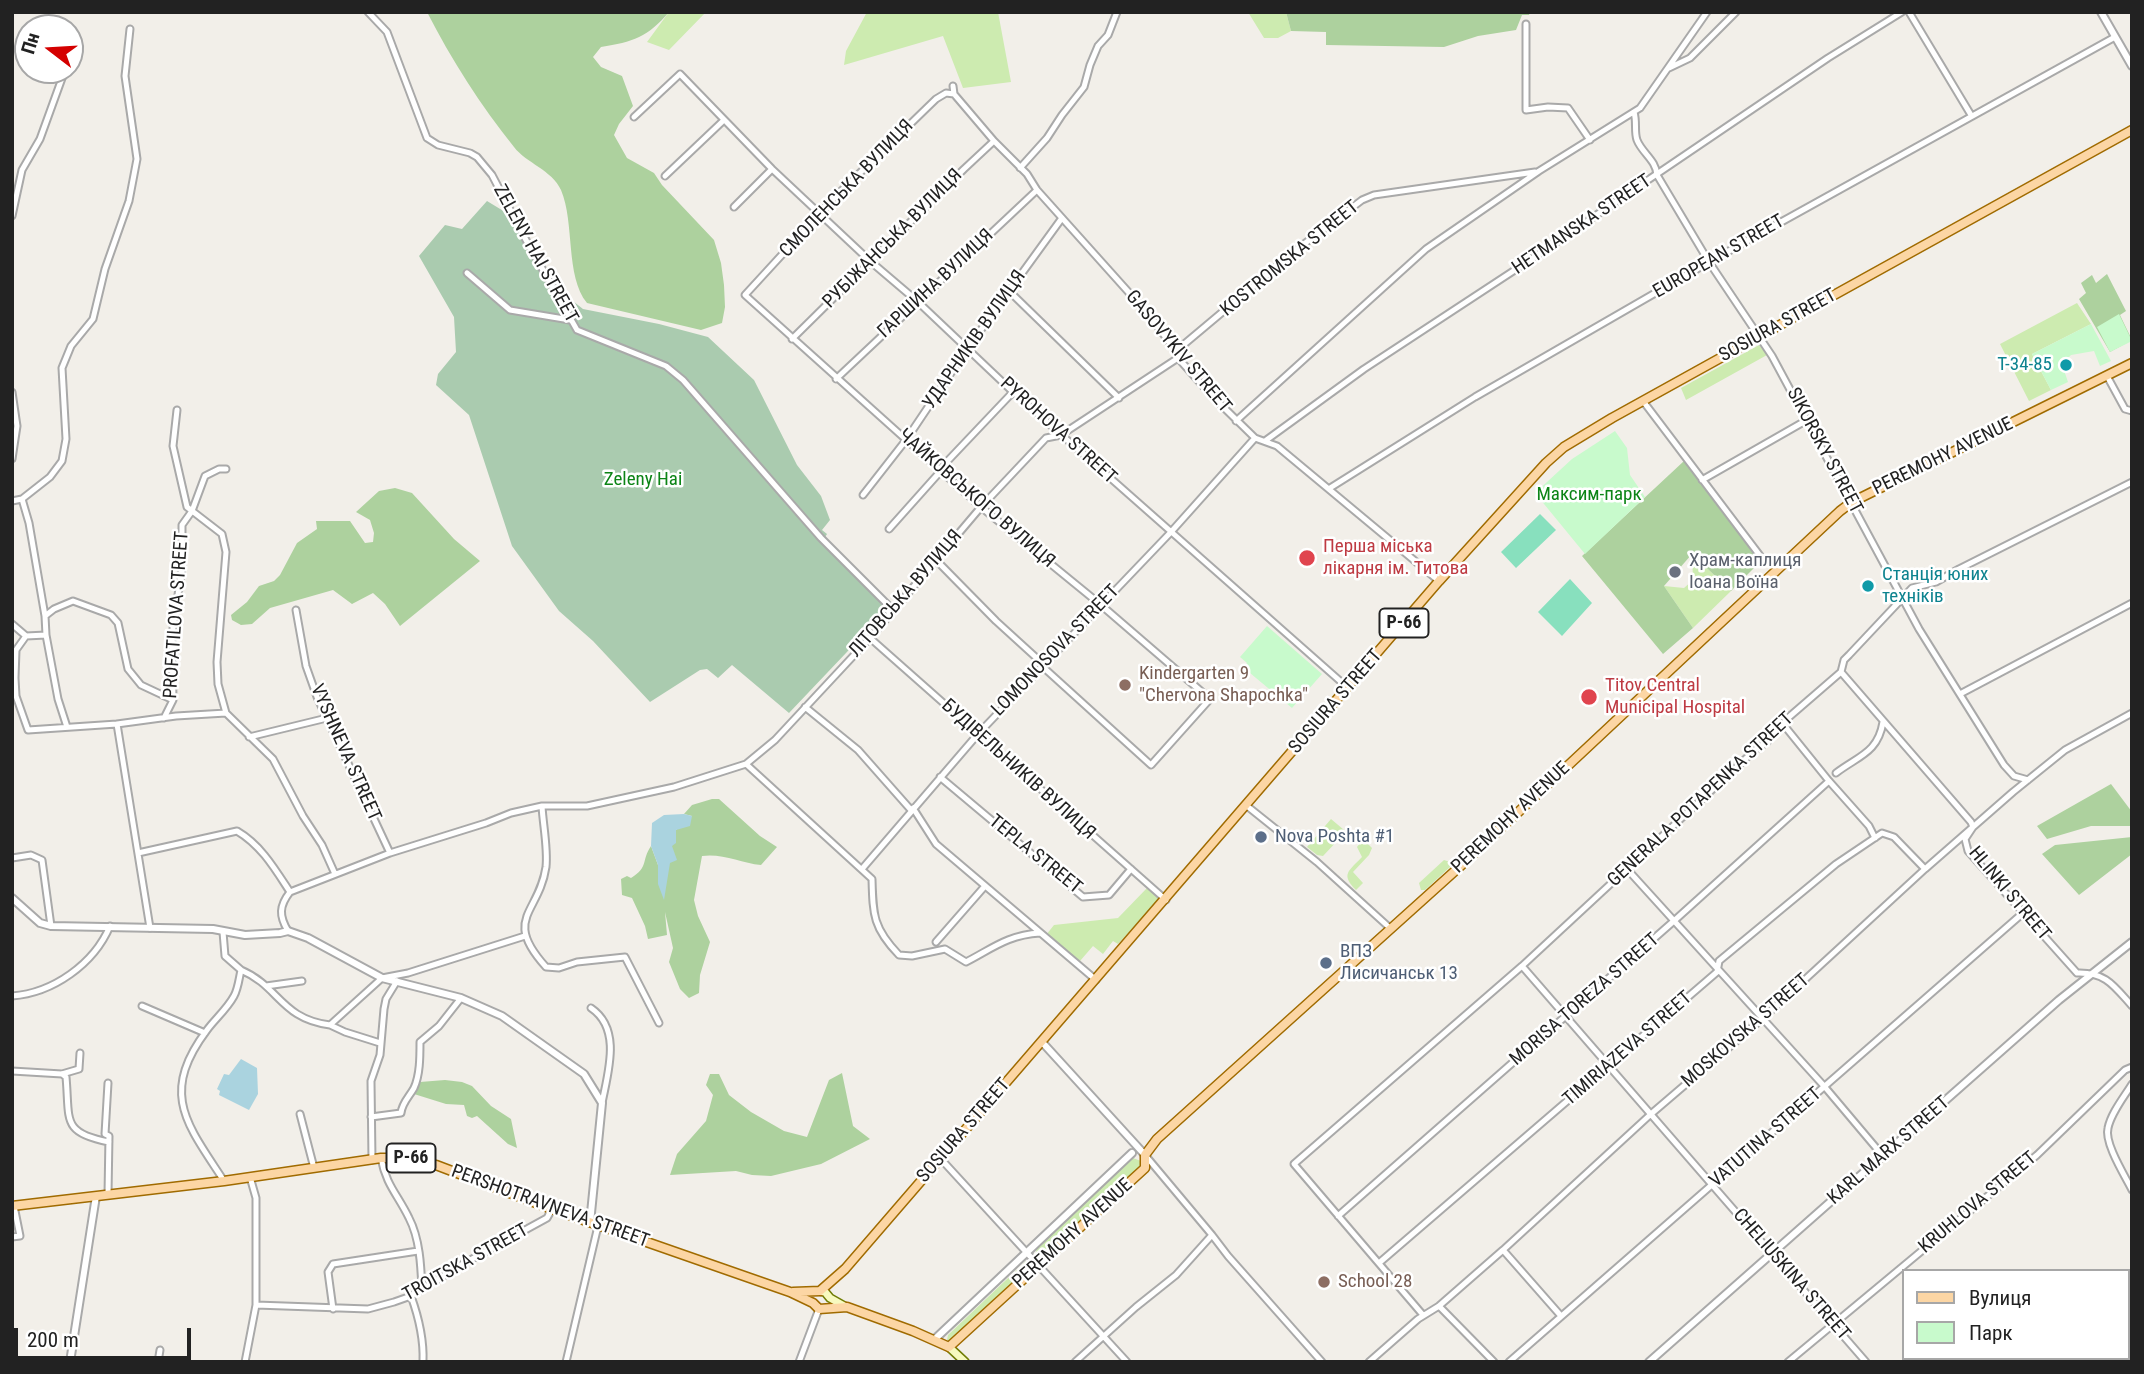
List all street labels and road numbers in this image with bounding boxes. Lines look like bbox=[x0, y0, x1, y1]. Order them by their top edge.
street label: СМОЛЕНСЬКА ВУЛИЦЯ bbox=[775, 115, 919, 263]
street label: РУБІЖАНСЬКА ВУЛИЦЯ bbox=[819, 165, 967, 313]
street label: HETMANSKA STREET bbox=[1508, 170, 1656, 280]
street label: ZELENY HAI STREET bbox=[488, 181, 582, 327]
street label: KOSTROMSKA STREET bbox=[1216, 196, 1364, 322]
street label: EUROPEAN STREET bbox=[1649, 210, 1789, 304]
street label: ГАРШИНА ВУЛИЦЯ bbox=[873, 225, 999, 343]
street label: УДАРНИКІВ ВУЛИЦЯ bbox=[919, 266, 1031, 414]
street label: SOSIURA STREET bbox=[1715, 284, 1841, 368]
street label: GASOVYKIV STREET bbox=[1120, 286, 1236, 418]
street label: PYROHOVA STREET bbox=[995, 373, 1121, 489]
street label: SIKORSKY STREET bbox=[1781, 384, 1867, 518]
street label: PEREMOHY AVENUE bbox=[1869, 413, 2017, 501]
street label: ЧАЙКОВСЬКОГО ВУЛИЦЯ bbox=[893, 425, 1059, 573]
street label: ЛІТОВСЬКА ВУЛИЦЯ bbox=[844, 526, 968, 662]
street label: PROFATILOVA STREET bbox=[160, 531, 194, 699]
street label: LOMONOSOVA STREET bbox=[987, 581, 1125, 721]
road number: Р-66 bbox=[1380, 608, 1428, 638]
street label: SOSIURA STREET bbox=[1285, 645, 1387, 759]
street label: VYSHNEVA STREET bbox=[305, 681, 385, 825]
street label: БУДІВЕЛЬНИКІВ ВУЛИЦЯ bbox=[936, 695, 1100, 845]
street label: GENERALA POTAPENKA STREET bbox=[1603, 708, 1799, 892]
street label: PEREMOHY AVENUE bbox=[1447, 757, 1575, 879]
street label: TEPLA STREET bbox=[984, 811, 1086, 899]
street label: HLINKI STREET bbox=[1963, 842, 2055, 946]
street label: MORISA TOREZA STREET bbox=[1506, 929, 1664, 1071]
street label: MOSKOVSKA STREET bbox=[1677, 969, 1815, 1093]
street label: TIMIRIAZEVA STREET bbox=[1559, 987, 1697, 1111]
street label: SOSIURA STREET bbox=[913, 1074, 1015, 1188]
street label: VATUTINA STREET bbox=[1705, 1083, 1827, 1193]
street label: KARL MARX STREET bbox=[1823, 1092, 1955, 1210]
road number: Р-66 bbox=[386, 1143, 436, 1172]
street label: KRUHLOVA STREET bbox=[1915, 1147, 2041, 1259]
street label: PERSHOTRAVNEVA STREET bbox=[448, 1161, 652, 1253]
street label: PEREMOHY AVENUE bbox=[1008, 1174, 1138, 1294]
street label: CHELIUSKINA STREET bbox=[1727, 1204, 1855, 1346]
street label: TROITSKA STREET bbox=[399, 1219, 533, 1307]

